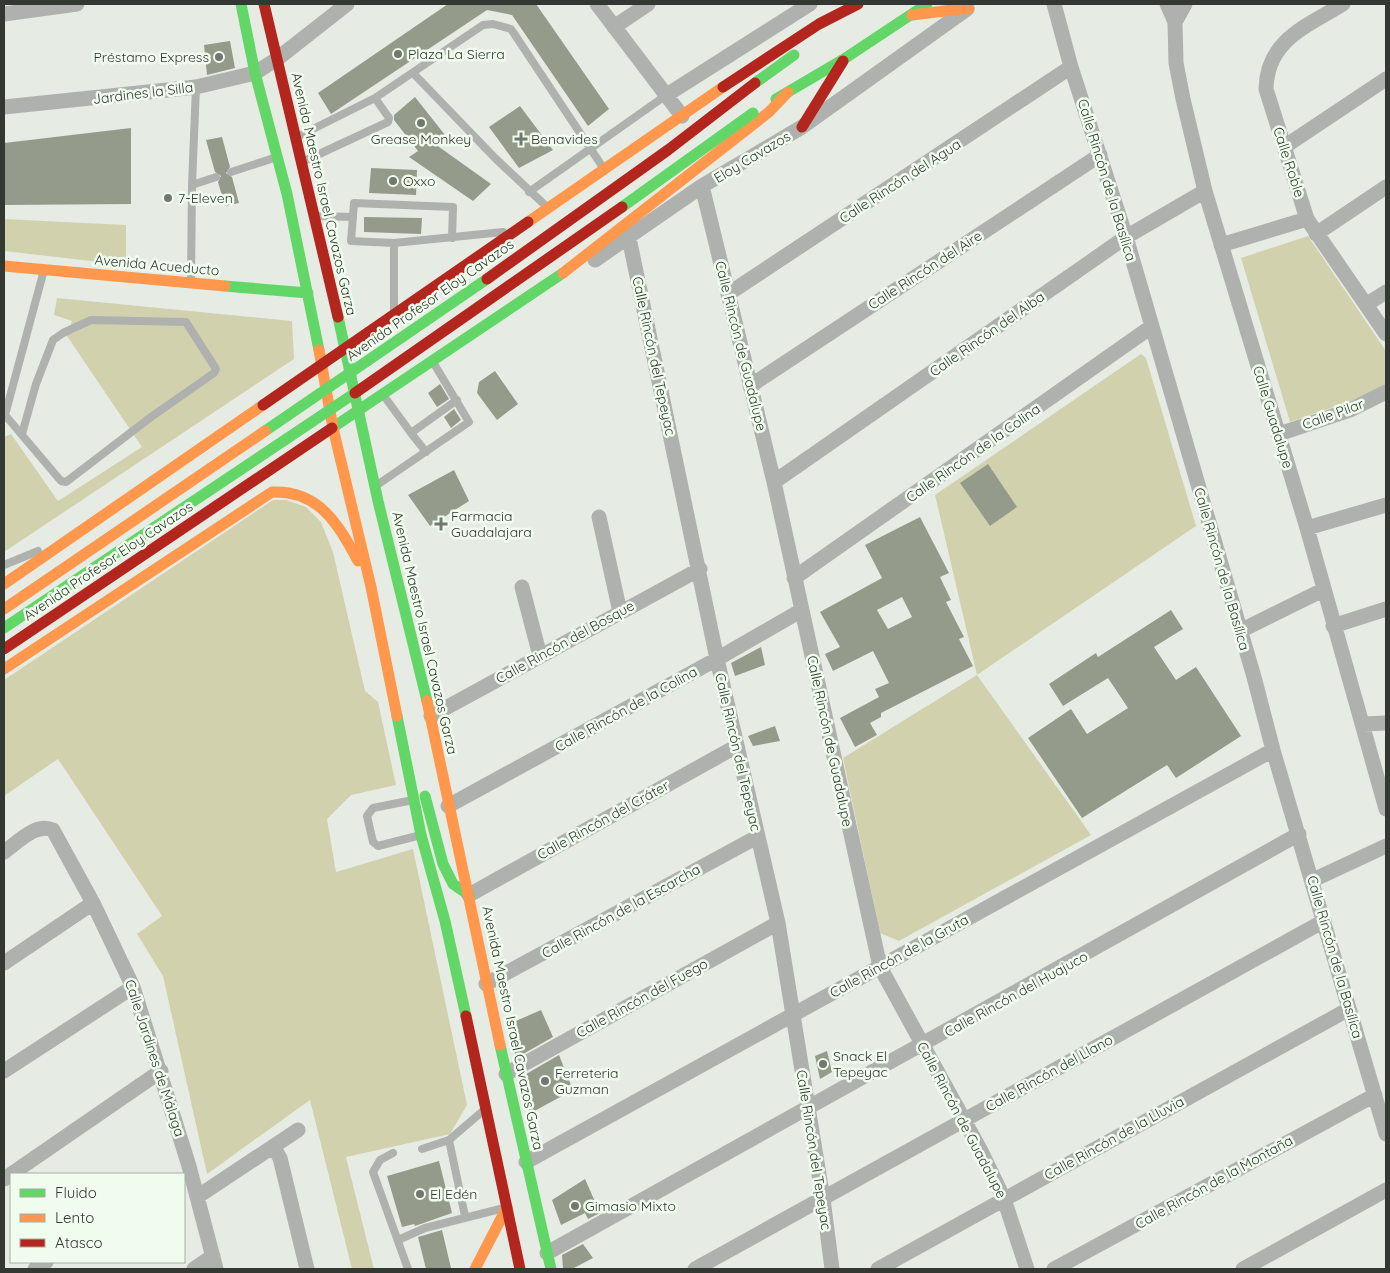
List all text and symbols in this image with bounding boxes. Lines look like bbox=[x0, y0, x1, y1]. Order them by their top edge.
place label: Plaza La Sierra bbox=[408, 45, 505, 63]
place label: Préstamo Express bbox=[93, 48, 209, 66]
marker: Plaza La Sierra bbox=[392, 48, 404, 60]
marker: Préstamo Express bbox=[213, 51, 225, 63]
street label: Avenida Maestro Israel Cavazos Garza bbox=[287, 71, 361, 317]
street label: Jardines la Silla bbox=[92, 78, 194, 108]
street label: Calle Rincón de la Basílica bbox=[1074, 97, 1140, 263]
marker: Grease Monkey bbox=[415, 117, 427, 129]
street label: Calle Roble bbox=[1269, 125, 1309, 200]
street label: Eloy Cavazos bbox=[710, 127, 794, 187]
place label: Grease Monkey bbox=[371, 130, 471, 148]
place label: Benavides bbox=[531, 130, 598, 148]
marker: Benavides bbox=[515, 133, 527, 145]
street label: Calle Rincón del Agua bbox=[836, 135, 964, 227]
place label: Oxxo bbox=[403, 172, 435, 190]
marker: Oxxo bbox=[387, 175, 399, 187]
place label: 7-Eleven bbox=[178, 189, 233, 207]
marker: 7-Eleven bbox=[162, 192, 174, 204]
street label: Calle Rincón del Aire bbox=[865, 226, 985, 314]
street label: Avenida Profesor Eloy Cavazos bbox=[343, 235, 517, 365]
street label: Avenida Acueducto bbox=[94, 251, 220, 279]
street label: Calle Rincón de Guadalupe bbox=[711, 259, 771, 433]
street label: Calle Rincón del Tepeyac bbox=[628, 275, 680, 437]
street label: Calle Rincón del Alba bbox=[926, 287, 1048, 381]
street label: Calle Guadalupe bbox=[1249, 364, 1297, 471]
street label: Calle Pilar bbox=[1300, 394, 1367, 433]
street label: Calle Rincón de la Colina bbox=[902, 400, 1044, 506]
street label: Calle Rincón de la Basílica bbox=[1190, 485, 1254, 653]
street label: Avenida Profesor Eloy Cavazos bbox=[20, 497, 196, 625]
place label: Farmacia Guadalajara bbox=[451, 507, 532, 541]
street label: Avenida Maestro Israel Cavazos Garza bbox=[388, 510, 462, 756]
marker: Farmacia Guadalajara bbox=[435, 518, 447, 530]
street label: Calle Rincón del Bosque bbox=[493, 596, 638, 688]
street label: Calle Rincón de Guadalupe bbox=[803, 654, 857, 828]
street label: Calle Rincón de la Colina bbox=[552, 662, 700, 756]
street label: Calle Rincón del Tepeyac bbox=[711, 671, 765, 833]
street label: Calle Rincón del Cráter bbox=[534, 776, 673, 864]
street label: Calle Rincón de la Escarcha bbox=[539, 860, 703, 962]
street label: Calle Rincón de la Basílica bbox=[1303, 873, 1367, 1041]
street label: Avenida Maestro Israel Cavazos Garza bbox=[478, 904, 548, 1152]
street label: Calle Rincón de la Gruta bbox=[826, 910, 972, 1002]
street label: Calle Rincón del Huajuco bbox=[941, 947, 1091, 1041]
street label: Calle Rincón del Fuego bbox=[573, 954, 711, 1042]
street label: Calle Jardines de Málaga bbox=[121, 977, 189, 1139]
street label: Calle Rincón del Llano bbox=[982, 1030, 1116, 1116]
street label: Calle Rincón de Guadalupe bbox=[913, 1039, 1011, 1201]
place label: Snack El Tepeyac bbox=[833, 1047, 888, 1081]
marker: Snack El Tepeyac bbox=[817, 1058, 829, 1070]
place label: Ferreteria Guzman bbox=[555, 1064, 618, 1098]
street label: Calle Rincón del Tepeyac bbox=[792, 1069, 836, 1231]
marker: Ferreteria Guzman bbox=[539, 1075, 551, 1087]
street label: Calle Rincón de la Lluvia bbox=[1041, 1092, 1187, 1184]
street label: Calle Rincón de la Montaña bbox=[1132, 1131, 1296, 1233]
legend bbox=[10, 1173, 185, 1263]
text: Fluido bbox=[55, 1183, 97, 1202]
place label: El Edén bbox=[430, 1185, 477, 1203]
marker: El Edén bbox=[414, 1188, 426, 1200]
place label: Gimasio Mixto bbox=[585, 1197, 676, 1215]
marker: Gimasio Mixto bbox=[569, 1200, 581, 1212]
text: Lento bbox=[55, 1208, 94, 1227]
text: Atasco bbox=[55, 1233, 103, 1252]

